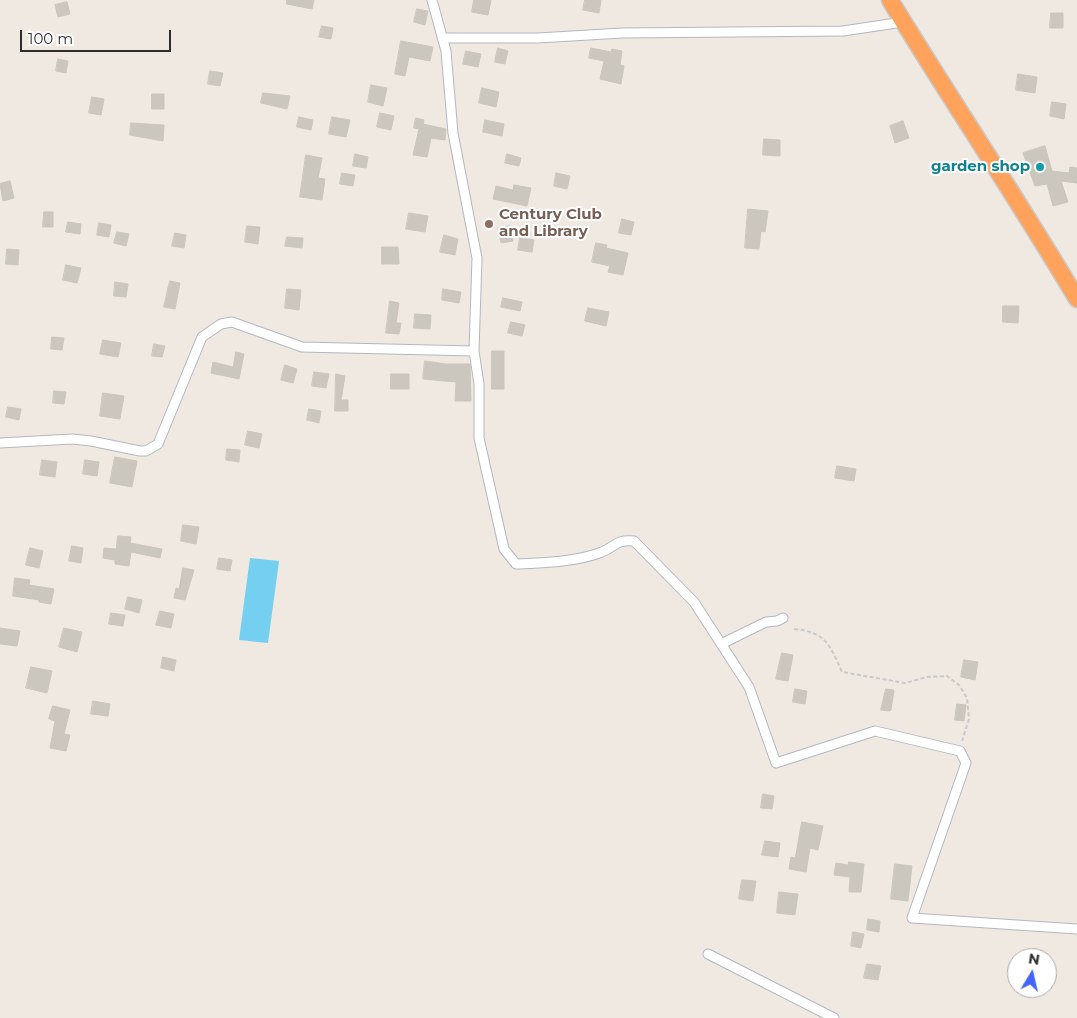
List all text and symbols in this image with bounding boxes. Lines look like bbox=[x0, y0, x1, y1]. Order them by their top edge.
scale bar bbox=[22, 20, 174, 52]
text: 100 m bbox=[28, 29, 73, 48]
place label: garden shop bbox=[931, 158, 1030, 176]
marker: garden shop bbox=[1034, 161, 1046, 173]
place label: Century Club and Library bbox=[499, 206, 602, 241]
marker: Century Club and Library bbox=[483, 218, 495, 230]
north arrow bbox=[1007, 948, 1057, 998]
text: N bbox=[1027, 949, 1041, 969]

